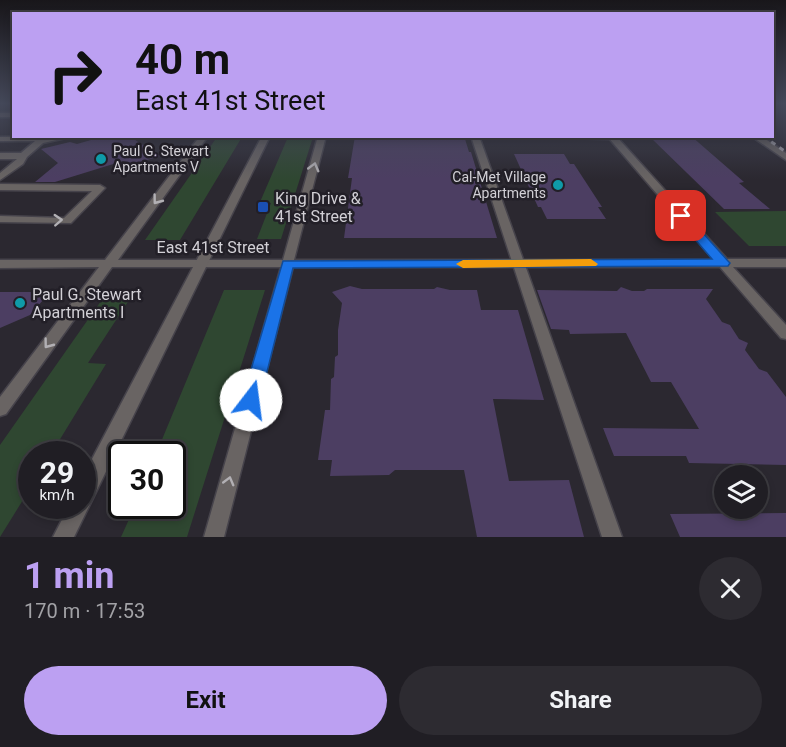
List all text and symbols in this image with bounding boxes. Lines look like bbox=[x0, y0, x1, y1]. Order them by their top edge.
text: 40 m bbox=[135, 35, 230, 84]
icon: right bbox=[36, 36, 114, 114]
text: East 41st Street bbox=[135, 85, 326, 117]
place label: Paul G. Stewart Apartments V bbox=[113, 143, 209, 175]
marker: Paul G. Stewart Apartments V bbox=[94, 152, 108, 166]
one-way arrow bbox=[307, 162, 319, 173]
place label: Cal-Met Village Apartments bbox=[452, 169, 546, 201]
marker: Cal-Met Village Apartments bbox=[551, 178, 565, 192]
place label: King Drive & 41st Street bbox=[275, 189, 361, 226]
pin bbox=[655, 190, 706, 241]
one-way arrow bbox=[153, 193, 164, 204]
icon: arrive bbox=[664, 199, 697, 232]
marker: King Drive & 41st Street bbox=[256, 200, 270, 214]
one-way arrow bbox=[54, 213, 63, 226]
street label: East 41st Street bbox=[157, 238, 269, 257]
place label: Paul G. Stewart Apartments I bbox=[32, 285, 141, 322]
marker: Paul G. Stewart Apartments I bbox=[13, 296, 27, 310]
one-way arrow bbox=[45, 338, 56, 349]
position arrow bbox=[219, 368, 283, 432]
speed limit sign: 30 bbox=[108, 441, 186, 519]
text: 29 bbox=[40, 455, 74, 490]
map controls bbox=[714, 465, 768, 519]
button: layers bbox=[714, 465, 768, 519]
one-way arrow bbox=[222, 476, 234, 486]
text: km/h bbox=[39, 486, 75, 504]
text: 1 min bbox=[24, 555, 115, 597]
button: close bbox=[699, 557, 762, 620]
text: 170 m · 17:53 bbox=[24, 599, 145, 623]
button: Exit bbox=[24, 666, 387, 735]
button: Share bbox=[399, 666, 762, 735]

